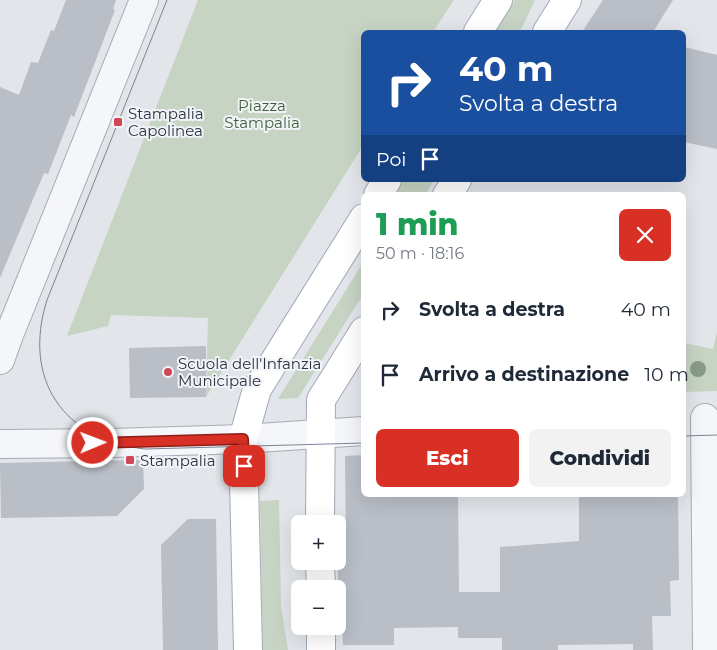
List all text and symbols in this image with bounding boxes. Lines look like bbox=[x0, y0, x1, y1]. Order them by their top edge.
text: 40 m bbox=[459, 47, 554, 90]
icon: right bbox=[376, 50, 441, 115]
text: Svolta a destra bbox=[459, 90, 618, 117]
park label: Piazza Stampalia bbox=[224, 96, 300, 132]
place label: Stampalia Capolinea bbox=[128, 104, 204, 140]
marker: Stampalia Capolinea bbox=[112, 116, 124, 128]
icon: arrive bbox=[416, 145, 444, 173]
text: Poi bbox=[376, 148, 406, 171]
text: 1 min bbox=[376, 206, 459, 243]
button: close bbox=[619, 209, 671, 261]
text: 50 m · 18:16 bbox=[376, 244, 464, 263]
icon: right bbox=[376, 296, 404, 324]
text: Svolta a destra bbox=[419, 298, 565, 321]
text: 40 m bbox=[621, 298, 671, 321]
place label: Scuola dell'Infanzia Municipale bbox=[178, 354, 321, 390]
icon: arrive bbox=[376, 361, 404, 389]
text: Arrivo a destinazione bbox=[419, 363, 629, 386]
text: 10 m bbox=[644, 363, 689, 386]
marker: Scuola dell'Infanzia Municipale bbox=[162, 366, 174, 378]
position arrow bbox=[66, 416, 118, 468]
button: Esci bbox=[376, 429, 519, 487]
button: Condividi bbox=[529, 429, 671, 487]
pin bbox=[223, 445, 265, 487]
place label: Stampalia bbox=[140, 451, 216, 470]
icon: arrive bbox=[230, 452, 258, 480]
marker: Stampalia bbox=[124, 454, 136, 466]
map controls bbox=[291, 515, 346, 635]
button: + bbox=[291, 515, 346, 570]
button: − bbox=[291, 580, 346, 635]

